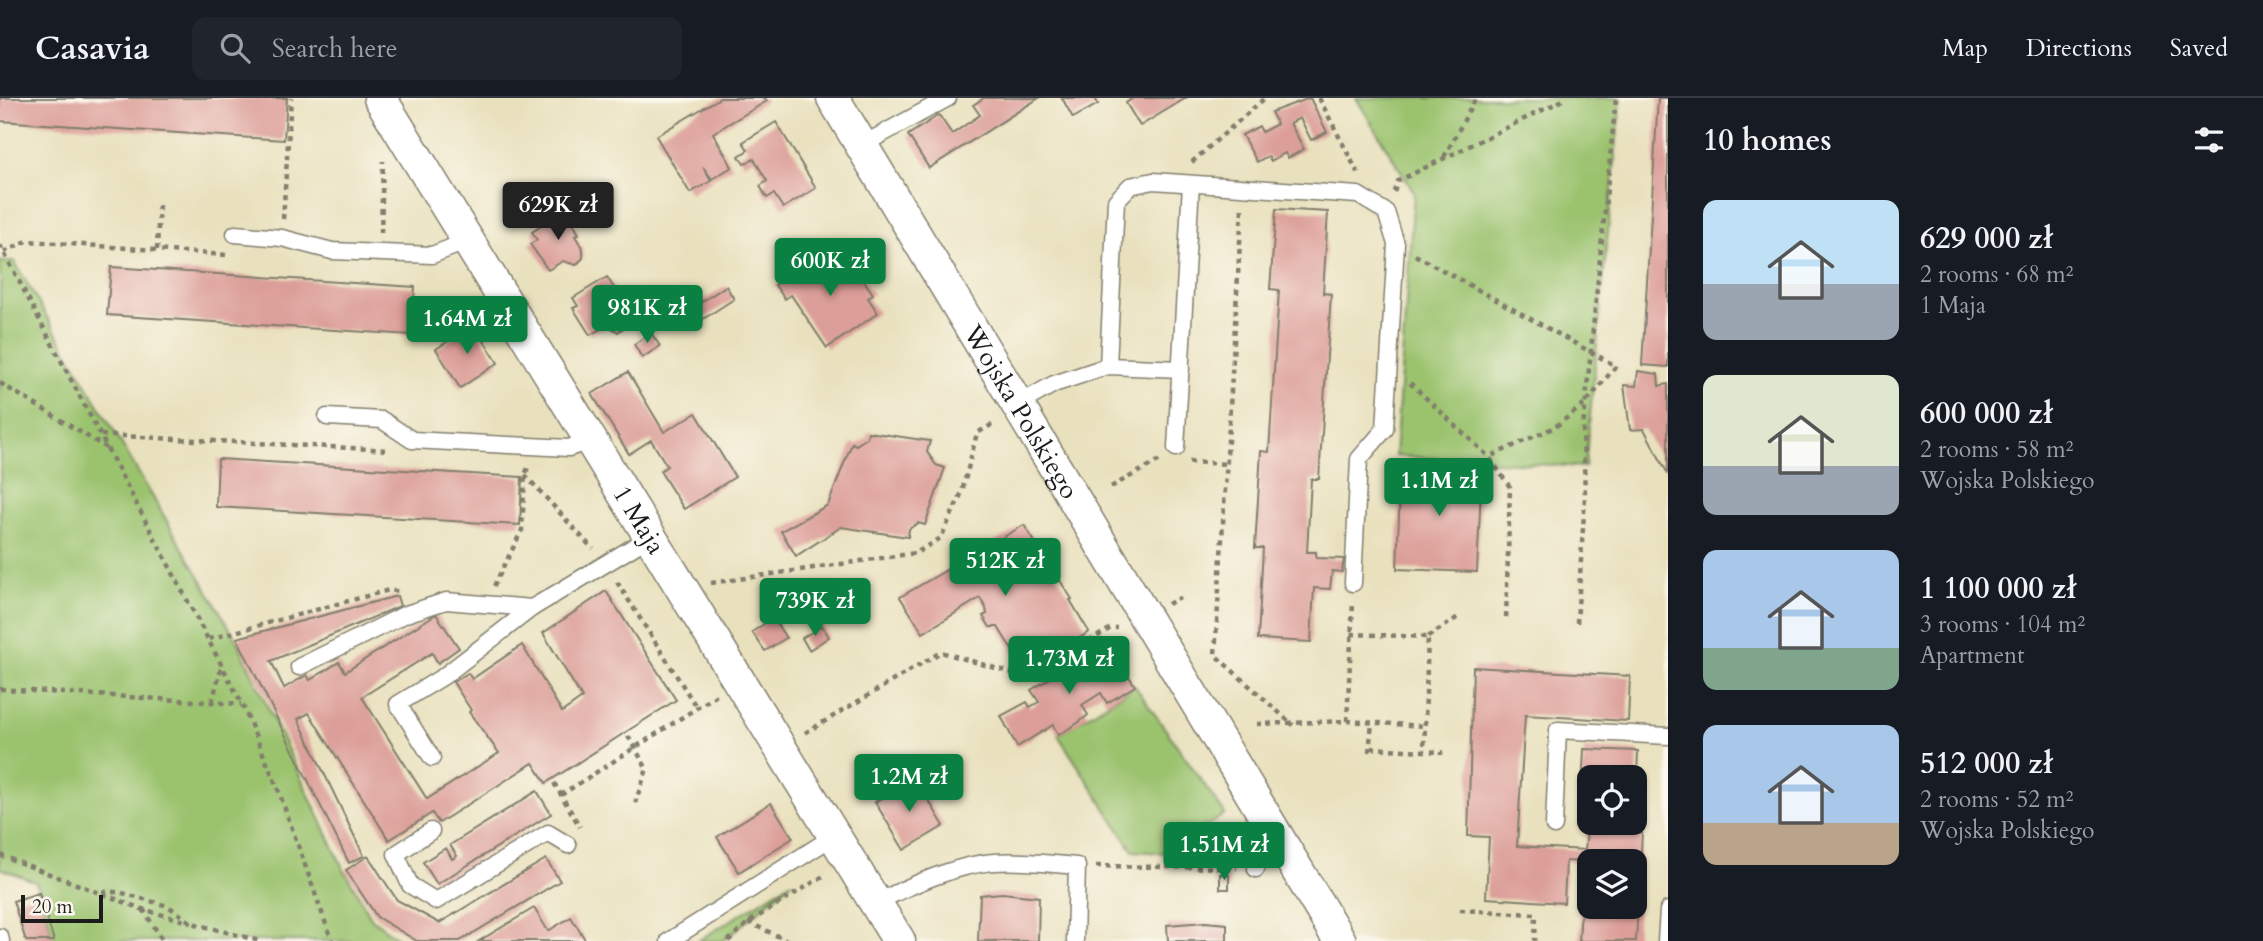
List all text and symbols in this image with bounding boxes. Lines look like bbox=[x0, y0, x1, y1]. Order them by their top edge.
search box bbox=[192, 17, 682, 80]
text: Casavia bbox=[35, 26, 150, 71]
icon: search bbox=[216, 29, 254, 67]
text: Search here bbox=[272, 31, 398, 66]
text: Map bbox=[1942, 32, 1988, 65]
text: Directions bbox=[2026, 32, 2132, 65]
text: Saved bbox=[2170, 32, 2228, 65]
text: 10 homes bbox=[1703, 120, 1832, 161]
icon: filters bbox=[2190, 121, 2228, 159]
pin: 629K zł bbox=[493, 183, 623, 242]
text: 629K zł bbox=[519, 189, 597, 220]
text: 629 000 zł bbox=[1920, 218, 2053, 259]
icon: home bbox=[1759, 228, 1843, 312]
pin: 600K zł bbox=[765, 238, 895, 298]
text: 600K zł bbox=[791, 245, 869, 276]
text: 2 rooms · 68 m² bbox=[1920, 259, 2073, 290]
pin: 981K zł bbox=[582, 286, 712, 345]
text: 1 Maja bbox=[1920, 290, 1986, 321]
text: 981K zł bbox=[608, 292, 686, 323]
pin: 1.64M zł bbox=[395, 296, 539, 356]
text: 1.64M zł bbox=[422, 303, 512, 334]
street label: Wojska Polskiego bbox=[955, 317, 1088, 505]
text: 600 000 zł bbox=[1920, 393, 2053, 434]
icon: home bbox=[1759, 403, 1843, 487]
text: 2 rooms · 58 m² bbox=[1920, 434, 2073, 465]
pin: 1.1M zł bbox=[1374, 458, 1504, 518]
text: 1.1M zł bbox=[1400, 465, 1478, 496]
text: Wojska Polskiego bbox=[1920, 465, 2095, 496]
street label: 1 Maja bbox=[605, 479, 674, 560]
pin: 512K zł bbox=[940, 538, 1070, 598]
text: 512K zł bbox=[966, 545, 1044, 576]
text: 1 100 000 zł bbox=[1920, 568, 2076, 609]
pin: 739K zł bbox=[750, 578, 880, 638]
icon: home bbox=[1759, 578, 1843, 662]
text: 739K zł bbox=[776, 585, 854, 616]
text: 3 rooms · 104 m² bbox=[1920, 609, 2085, 640]
pin: 1.73M zł bbox=[997, 636, 1141, 696]
text: Apartment bbox=[1920, 640, 2024, 671]
text: 1.73M zł bbox=[1024, 643, 1114, 674]
text: 512 000 zł bbox=[1920, 743, 2053, 784]
icon: home bbox=[1759, 753, 1843, 837]
pin: 1.2M zł bbox=[844, 754, 974, 814]
text: 1.2M zł bbox=[870, 761, 948, 792]
map controls bbox=[1577, 765, 1647, 919]
button: locate bbox=[1577, 765, 1647, 835]
text: 2 rooms · 52 m² bbox=[1920, 784, 2073, 815]
text: Wojska Polskiego bbox=[1920, 815, 2095, 846]
pin: 1.51M zł bbox=[1152, 822, 1296, 882]
text: 1.51M zł bbox=[1179, 829, 1269, 860]
button: layers bbox=[1577, 849, 1647, 919]
scale bar bbox=[21, 892, 103, 924]
text: 20 m bbox=[32, 894, 73, 920]

